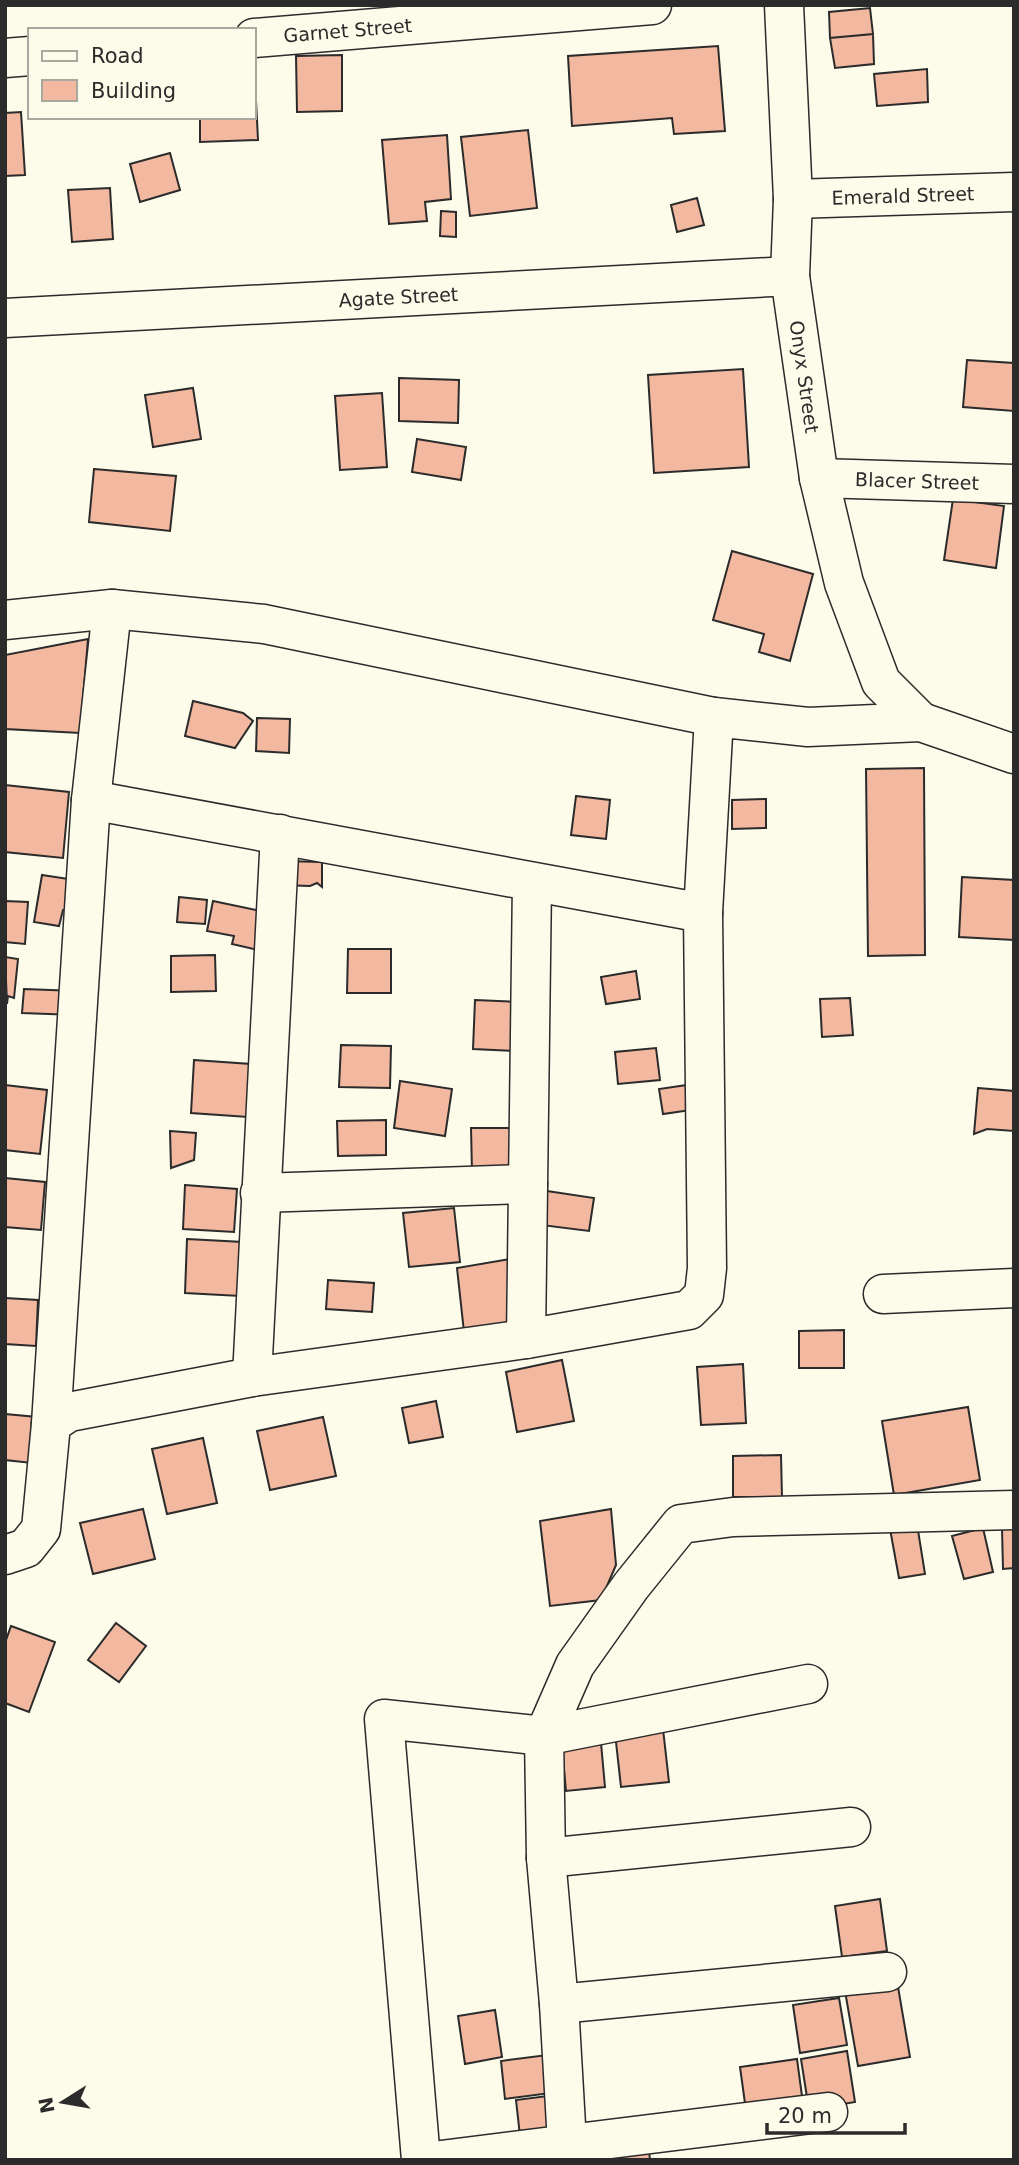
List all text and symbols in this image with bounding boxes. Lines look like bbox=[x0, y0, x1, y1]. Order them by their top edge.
street label: Garnet Street bbox=[283, 14, 413, 47]
legend bbox=[28, 28, 256, 119]
text: Road bbox=[91, 44, 144, 68]
text: Building bbox=[91, 79, 176, 103]
street label: Emerald Street bbox=[831, 182, 975, 209]
street label: Agate Street bbox=[338, 283, 459, 311]
street label: Onyx Street bbox=[786, 319, 823, 434]
street label: Blacer Street bbox=[855, 468, 979, 494]
north arrow bbox=[28, 2067, 98, 2137]
scale bar bbox=[767, 2092, 905, 2136]
text: N bbox=[34, 2095, 59, 2115]
text: 20 m bbox=[778, 2104, 832, 2128]

